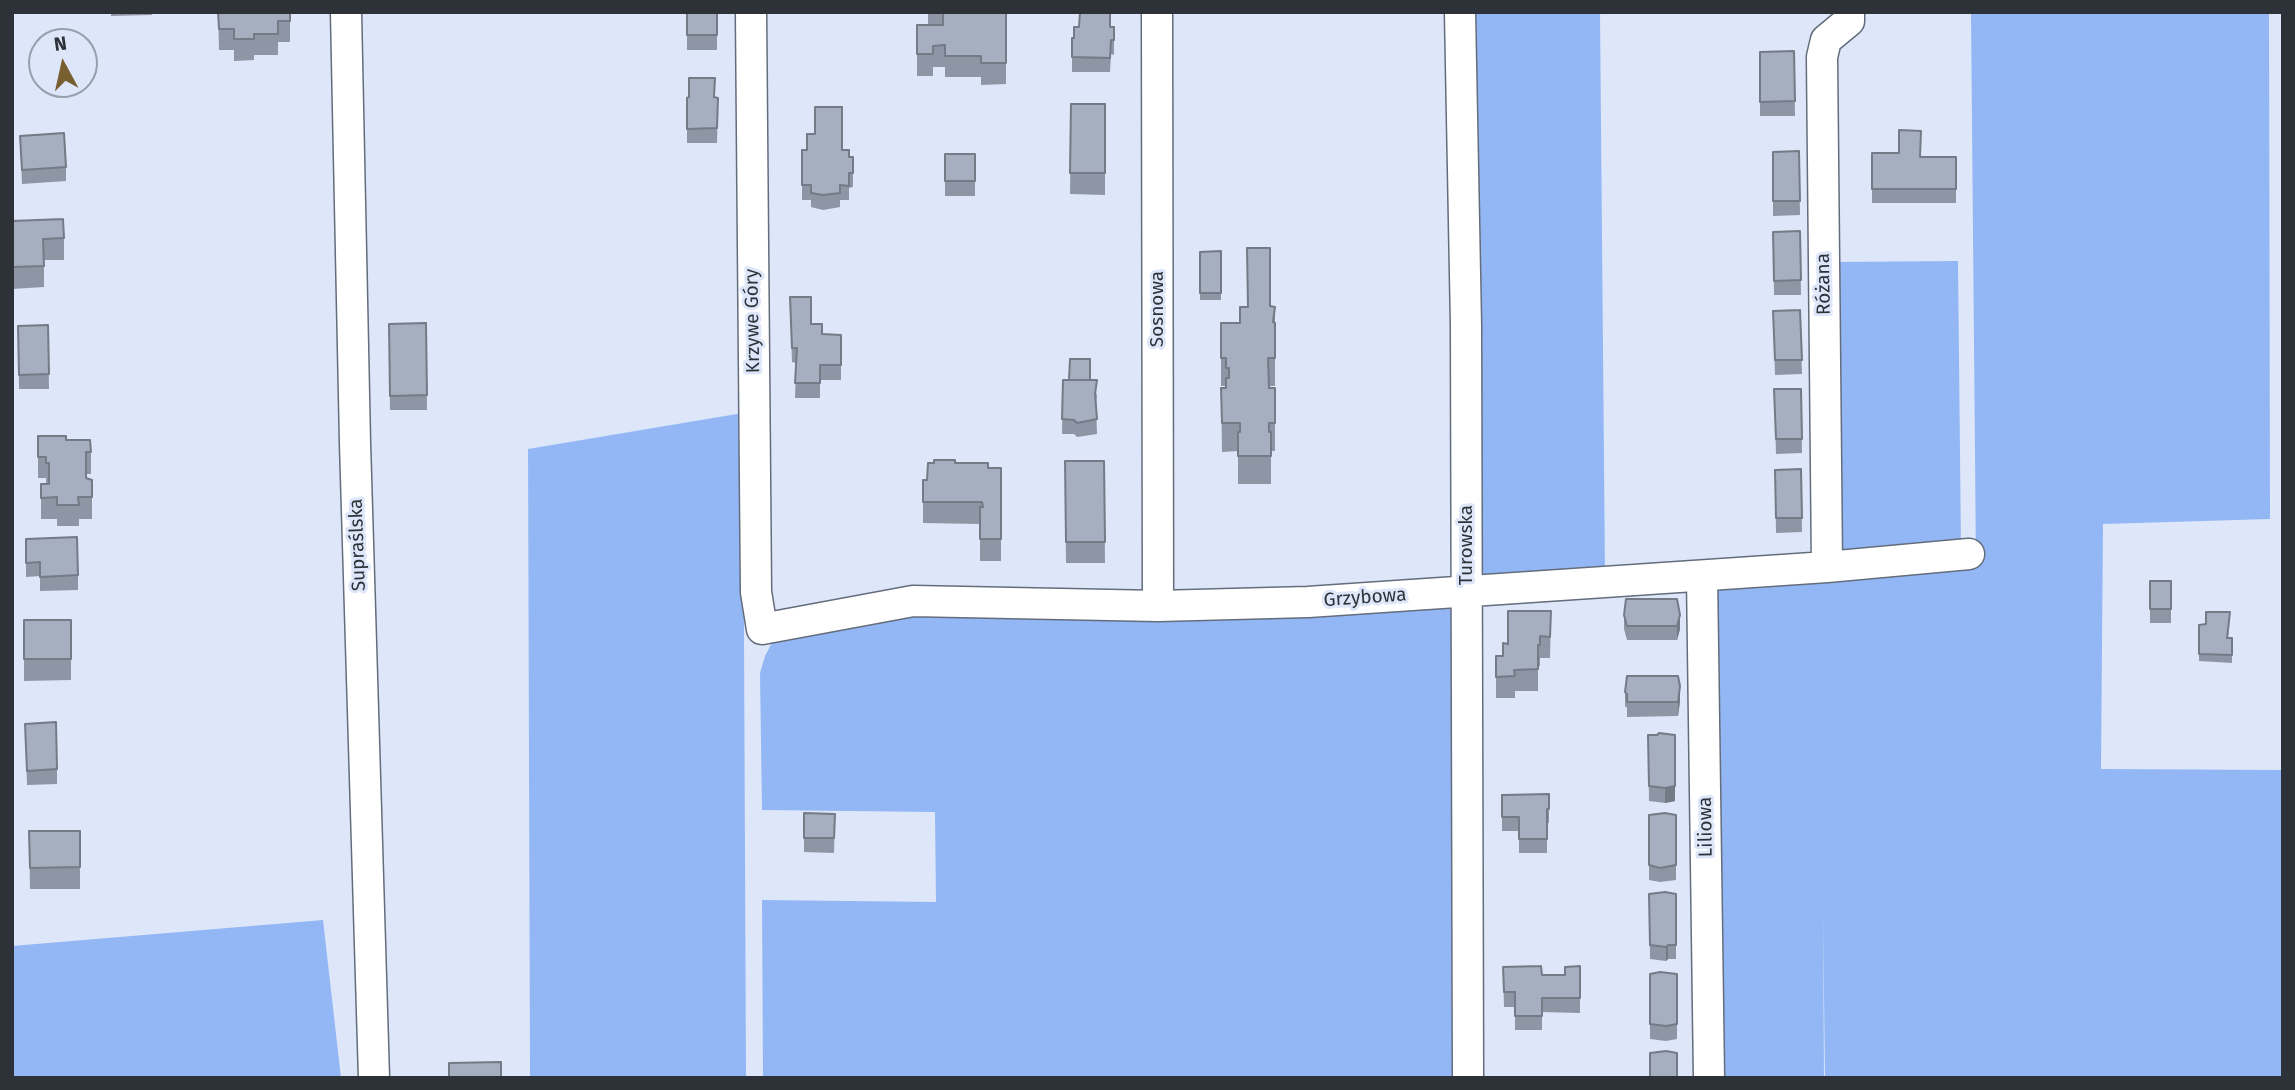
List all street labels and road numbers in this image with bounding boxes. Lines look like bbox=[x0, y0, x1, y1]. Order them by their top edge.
street label: Różana bbox=[1812, 253, 1836, 315]
street label: Krzywe Góry bbox=[741, 268, 765, 374]
street label: Sosnowa bbox=[1147, 271, 1169, 347]
street label: Supraślska bbox=[345, 498, 371, 592]
street label: Turowska bbox=[1456, 505, 1478, 585]
street label: Grzybowa bbox=[1323, 584, 1407, 612]
street label: Liliowa bbox=[1694, 797, 1718, 857]

